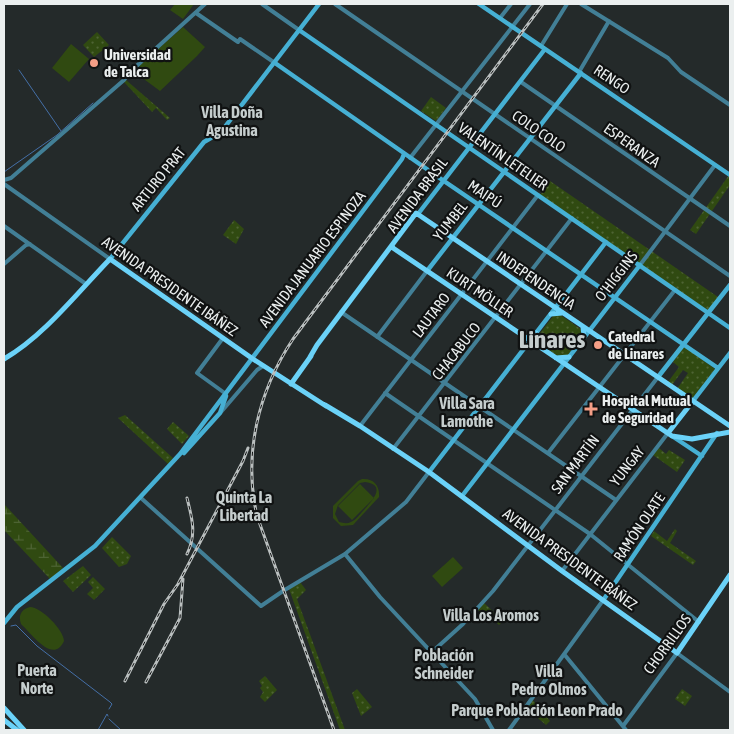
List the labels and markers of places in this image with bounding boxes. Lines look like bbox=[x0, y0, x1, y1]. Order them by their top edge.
place label: Universidad de Talca bbox=[104, 46, 171, 80]
marker: Universidad de Talca bbox=[88, 57, 100, 69]
place label: Catedral de Linares bbox=[608, 328, 665, 362]
marker: Catedral de Linares bbox=[592, 339, 604, 351]
place label: Hospital Mutual de Seguridad bbox=[602, 392, 692, 426]
marker: Hospital Mutual de Seguridad bbox=[584, 402, 598, 416]

